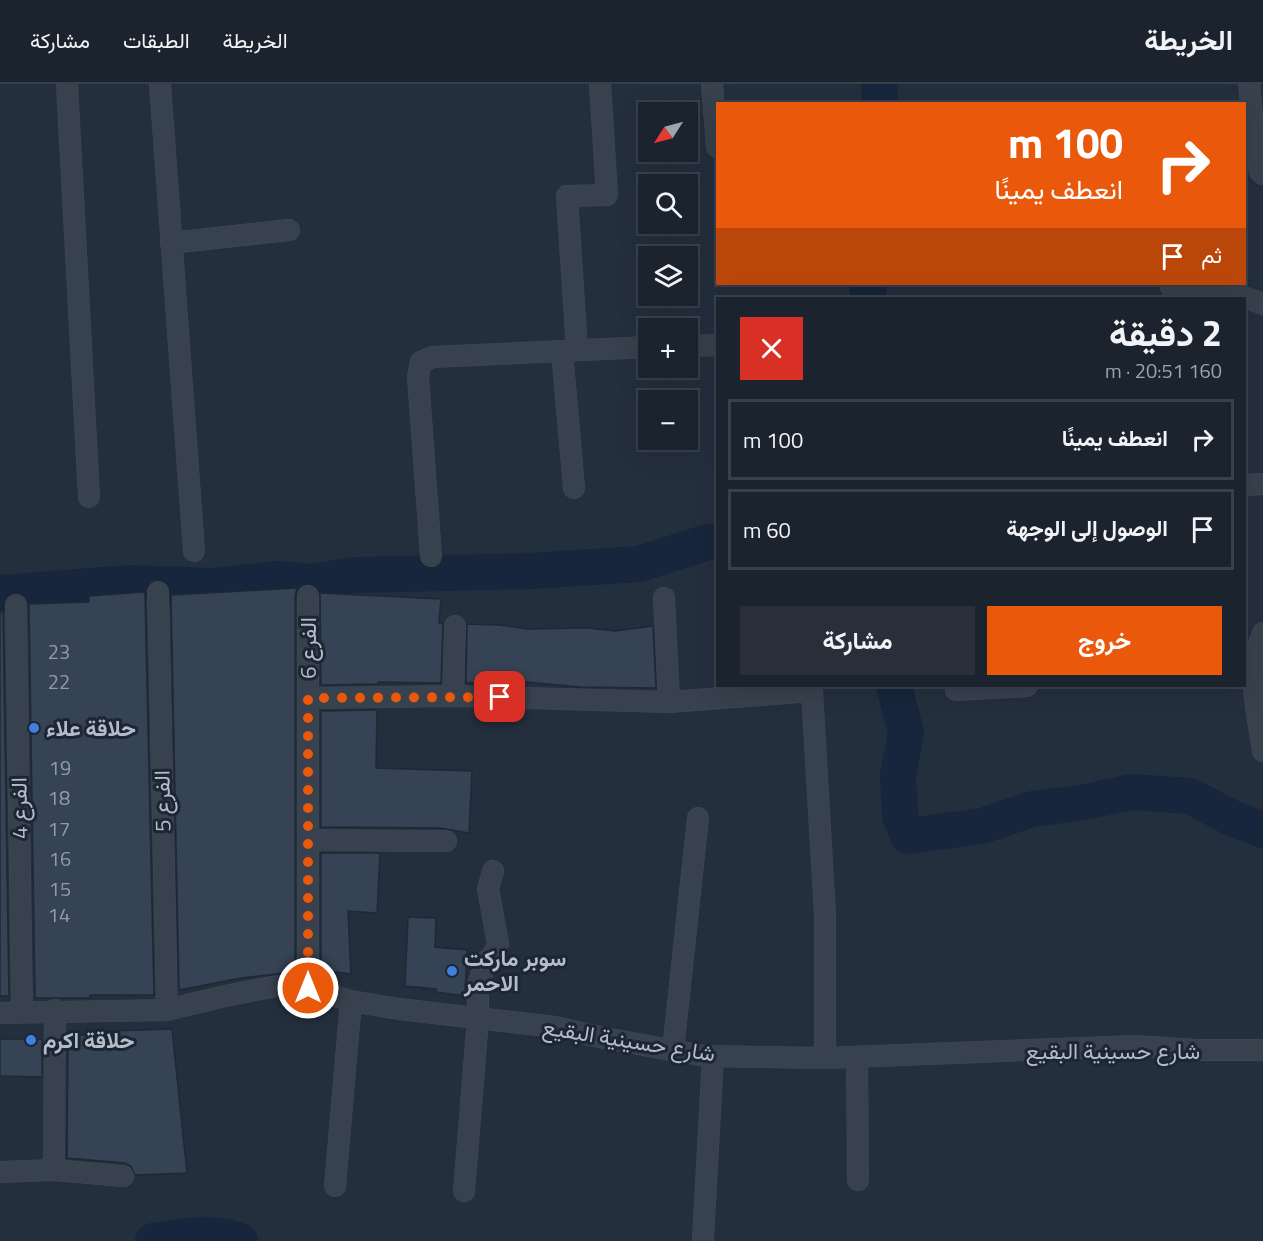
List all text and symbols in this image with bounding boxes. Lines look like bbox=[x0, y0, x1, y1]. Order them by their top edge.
text: الخريطة bbox=[1144, 18, 1233, 61]
text: مشاركة bbox=[30, 24, 90, 56]
text: الطبقات bbox=[123, 24, 190, 56]
text: الخريطة bbox=[223, 24, 288, 56]
north arrow bbox=[638, 102, 698, 162]
map controls bbox=[638, 102, 698, 450]
text: 100 m bbox=[1008, 110, 1123, 174]
icon: right bbox=[1144, 126, 1222, 204]
text: انعطف يمينًا bbox=[994, 168, 1123, 209]
button: search bbox=[638, 174, 698, 234]
text: ثم bbox=[1201, 238, 1222, 272]
icon: arrive bbox=[1156, 240, 1189, 273]
button: layers bbox=[638, 246, 698, 306]
text: 2 دقيقة bbox=[1109, 305, 1222, 360]
button: close bbox=[740, 317, 803, 380]
button: + bbox=[638, 318, 698, 378]
text: 160 m · 20:51 bbox=[1105, 355, 1222, 386]
button: − bbox=[638, 390, 698, 450]
text: انعطف يمينًا bbox=[1062, 421, 1168, 455]
text: 100 m bbox=[743, 423, 803, 457]
icon: right bbox=[1186, 423, 1219, 456]
text: الوصول إلى الوجهة bbox=[1006, 511, 1168, 545]
text: 60 m bbox=[743, 513, 791, 547]
icon: arrive bbox=[1186, 513, 1219, 546]
button: مشاركة bbox=[740, 606, 975, 675]
button: خروج bbox=[987, 606, 1222, 675]
street label: الفرع 6 bbox=[291, 617, 325, 679]
house number: 23 bbox=[48, 636, 70, 667]
house number: 22 bbox=[48, 666, 70, 697]
pin bbox=[474, 671, 525, 722]
icon: arrive bbox=[483, 680, 516, 713]
place label: حلاقة علاء bbox=[46, 711, 136, 745]
marker: حلاقة علاء bbox=[27, 721, 41, 735]
house number: 19 bbox=[49, 752, 71, 783]
street label: الفرع 5 bbox=[144, 770, 180, 832]
street label: الفرع 4 bbox=[1, 777, 37, 839]
house number: 18 bbox=[48, 782, 70, 813]
house number: 17 bbox=[48, 813, 70, 844]
house number: 16 bbox=[49, 843, 71, 874]
house number: 15 bbox=[49, 873, 71, 904]
house number: 14 bbox=[48, 899, 70, 930]
place label: سوبر ماركت الاحمر bbox=[463, 941, 566, 1000]
position arrow bbox=[276, 956, 340, 1020]
marker: سوبر ماركت الاحمر bbox=[445, 964, 459, 978]
street label: شارع حسينية البقيع bbox=[540, 1010, 718, 1070]
place label: حلاقة اكرم bbox=[43, 1023, 134, 1057]
marker: حلاقة اكرم bbox=[24, 1033, 38, 1047]
street label: شارع حسينية البقيع bbox=[1026, 1034, 1200, 1068]

